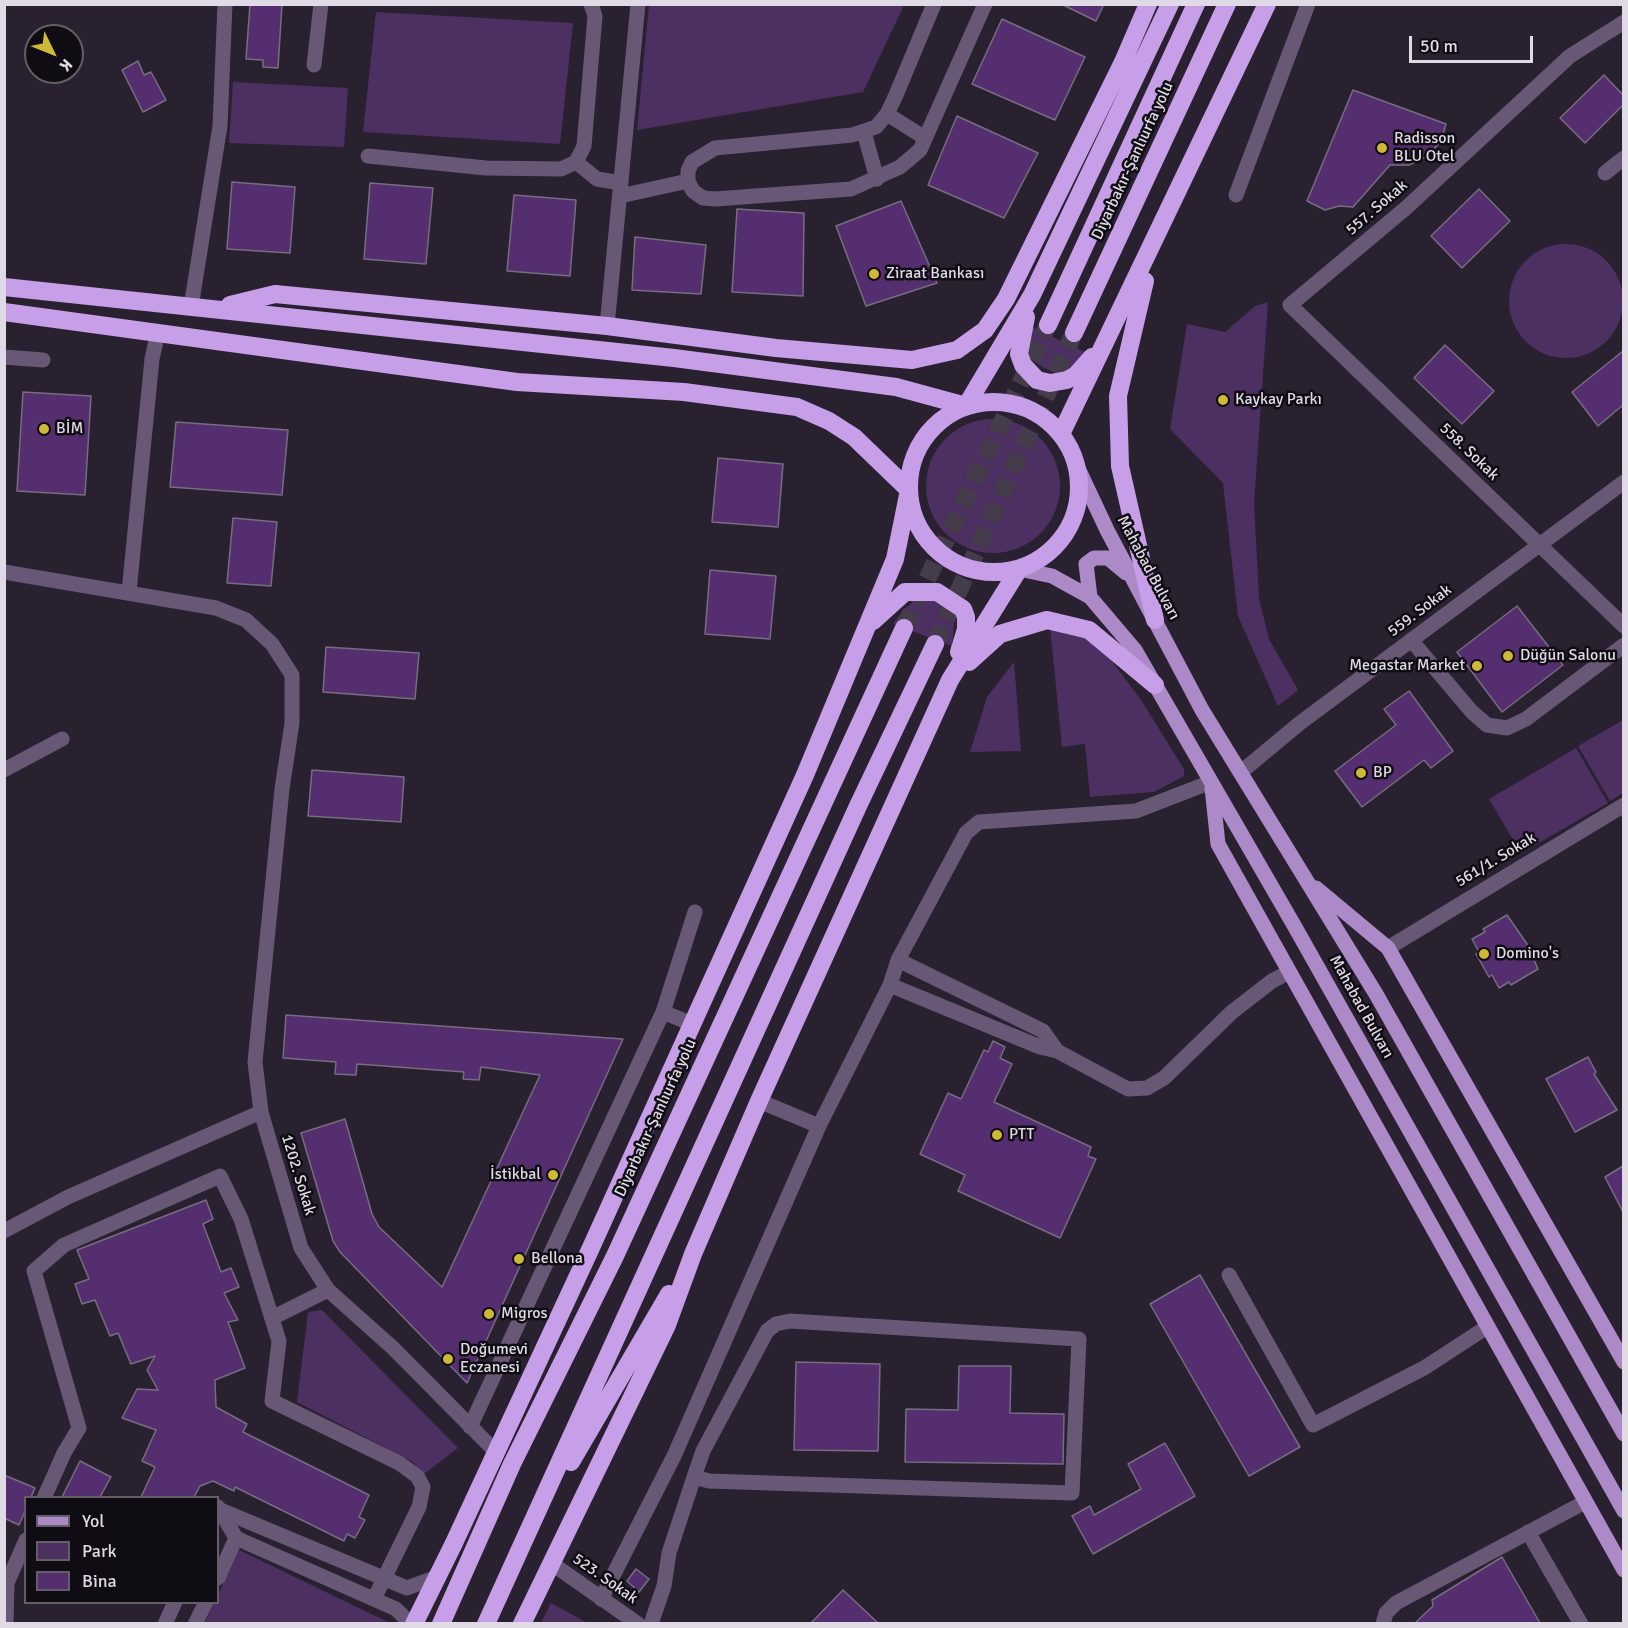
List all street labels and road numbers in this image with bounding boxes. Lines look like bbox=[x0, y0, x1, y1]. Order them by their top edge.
street label: Diyarbakır-Şanlıurfa yolu bbox=[1088, 79, 1178, 243]
street label: 557. Sokak bbox=[1342, 176, 1412, 240]
street label: 558. Sokak bbox=[1435, 419, 1503, 485]
street label: Mahabad Bulvarı bbox=[1112, 513, 1184, 623]
street label: 559. Sokak bbox=[1384, 581, 1456, 641]
street label: 561/1. Sokak bbox=[1452, 828, 1540, 892]
street label: Mahabad Bulvarı bbox=[1325, 952, 1397, 1062]
street label: Diyarbakır-Şanlıurfa yolu bbox=[611, 1036, 701, 1200]
street label: 1202. Sokak bbox=[277, 1132, 319, 1218]
street label: 523. Sokak bbox=[569, 1550, 641, 1608]

